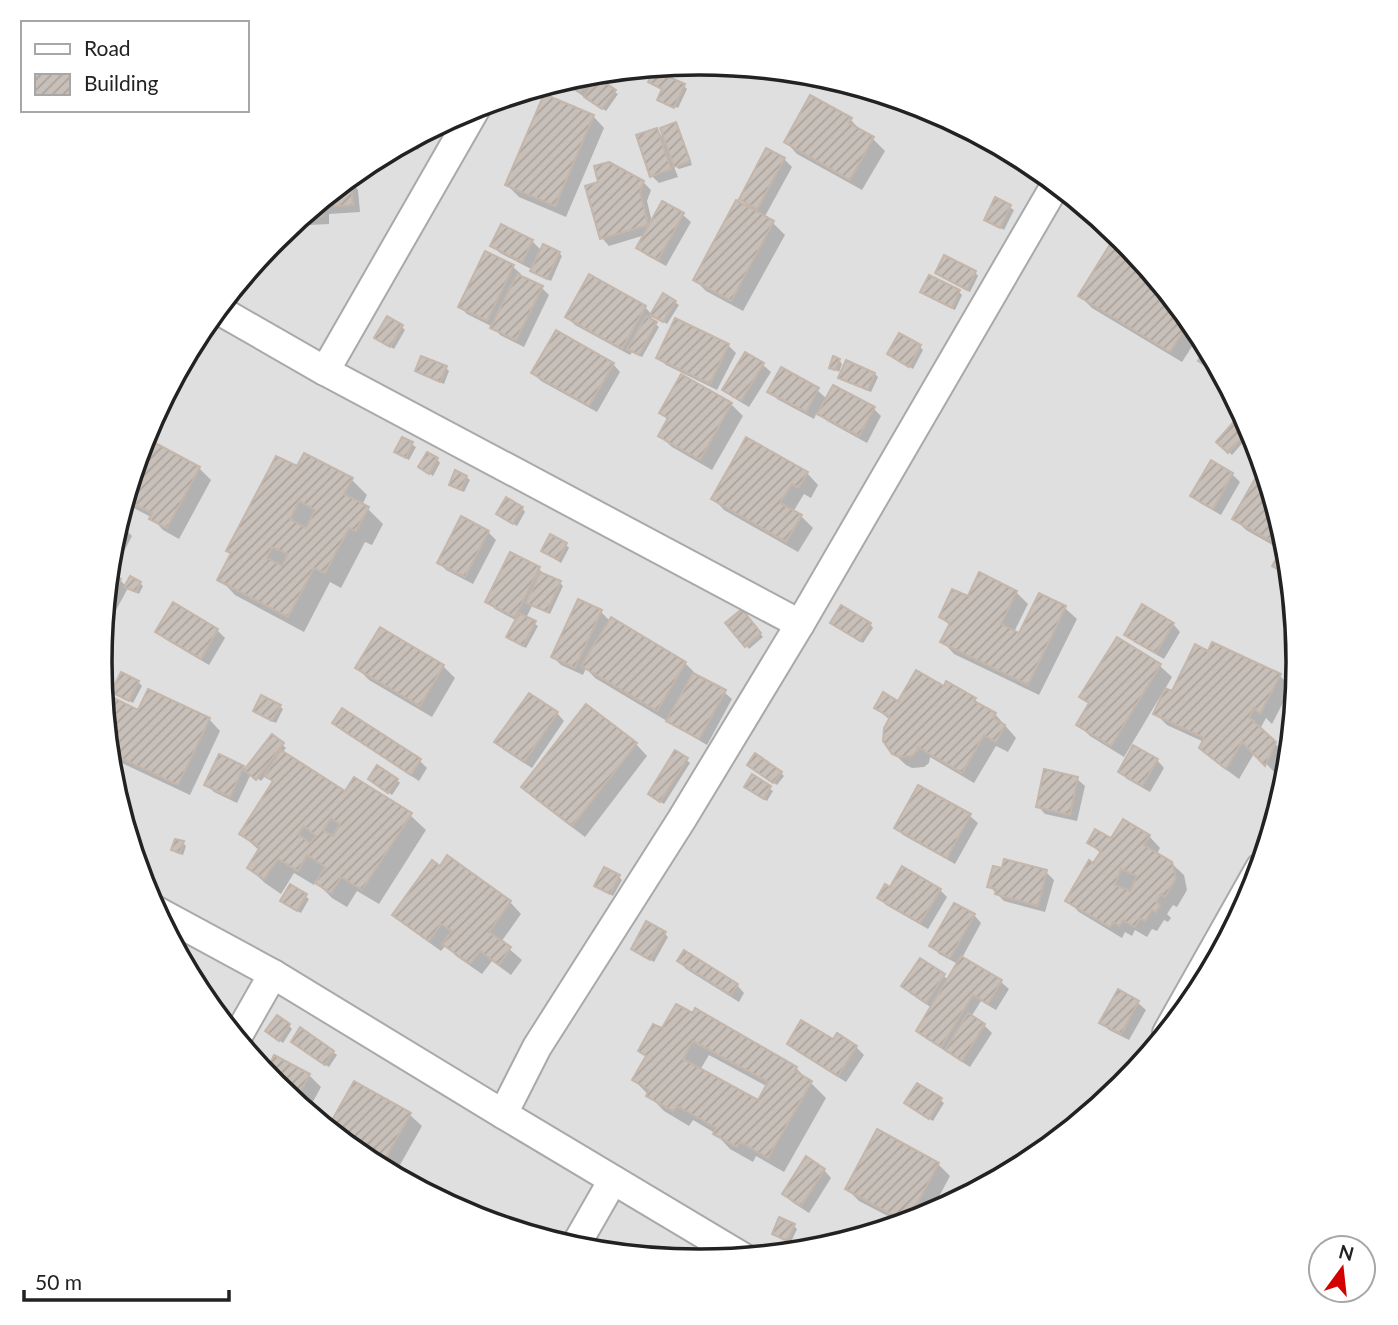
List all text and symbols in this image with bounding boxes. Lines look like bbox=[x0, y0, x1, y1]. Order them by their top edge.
legend bbox=[21, 21, 248, 112]
text: Road bbox=[84, 35, 131, 60]
text: Building bbox=[84, 70, 159, 95]
north arrow bbox=[1307, 1234, 1377, 1304]
text: N bbox=[1336, 1239, 1357, 1265]
scale bar bbox=[24, 1258, 229, 1302]
text: 50 m bbox=[35, 1269, 82, 1294]

